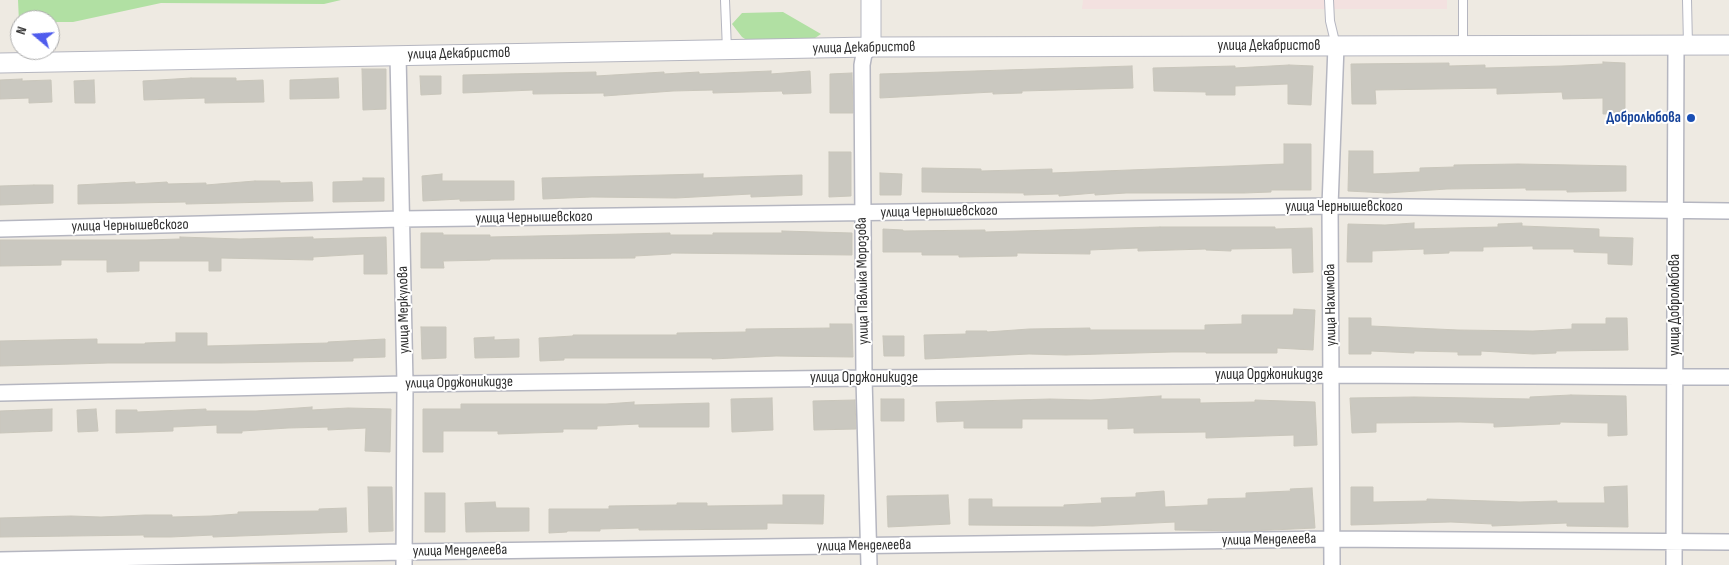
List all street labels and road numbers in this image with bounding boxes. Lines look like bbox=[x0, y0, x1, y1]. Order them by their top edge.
street label: улица Декабристов bbox=[1218, 37, 1320, 55]
street label: улица Декабристов bbox=[812, 38, 916, 58]
street label: улица Декабристов bbox=[407, 44, 511, 64]
street label: улица Чернышевского bbox=[1285, 198, 1403, 216]
street label: улица Чернышевского bbox=[880, 202, 998, 222]
street label: улица Чернышевского bbox=[475, 208, 593, 228]
street label: улица Чернышевского bbox=[71, 216, 189, 236]
street label: улица Павлика Морозова bbox=[853, 217, 873, 345]
street label: улица Добролюбова bbox=[1666, 254, 1684, 356]
street label: улица Нахимова bbox=[1321, 264, 1341, 346]
street label: улица Меркулова bbox=[394, 266, 414, 354]
street label: улица Орджоникидзе bbox=[1215, 366, 1323, 384]
street label: улица Орджоникидзе bbox=[810, 369, 918, 387]
street label: улица Орджоникидзе bbox=[405, 373, 513, 393]
street label: улица Менделеева bbox=[1222, 530, 1316, 550]
street label: улица Менделеева bbox=[817, 536, 911, 556]
street label: улица Менделеева bbox=[413, 541, 507, 561]

